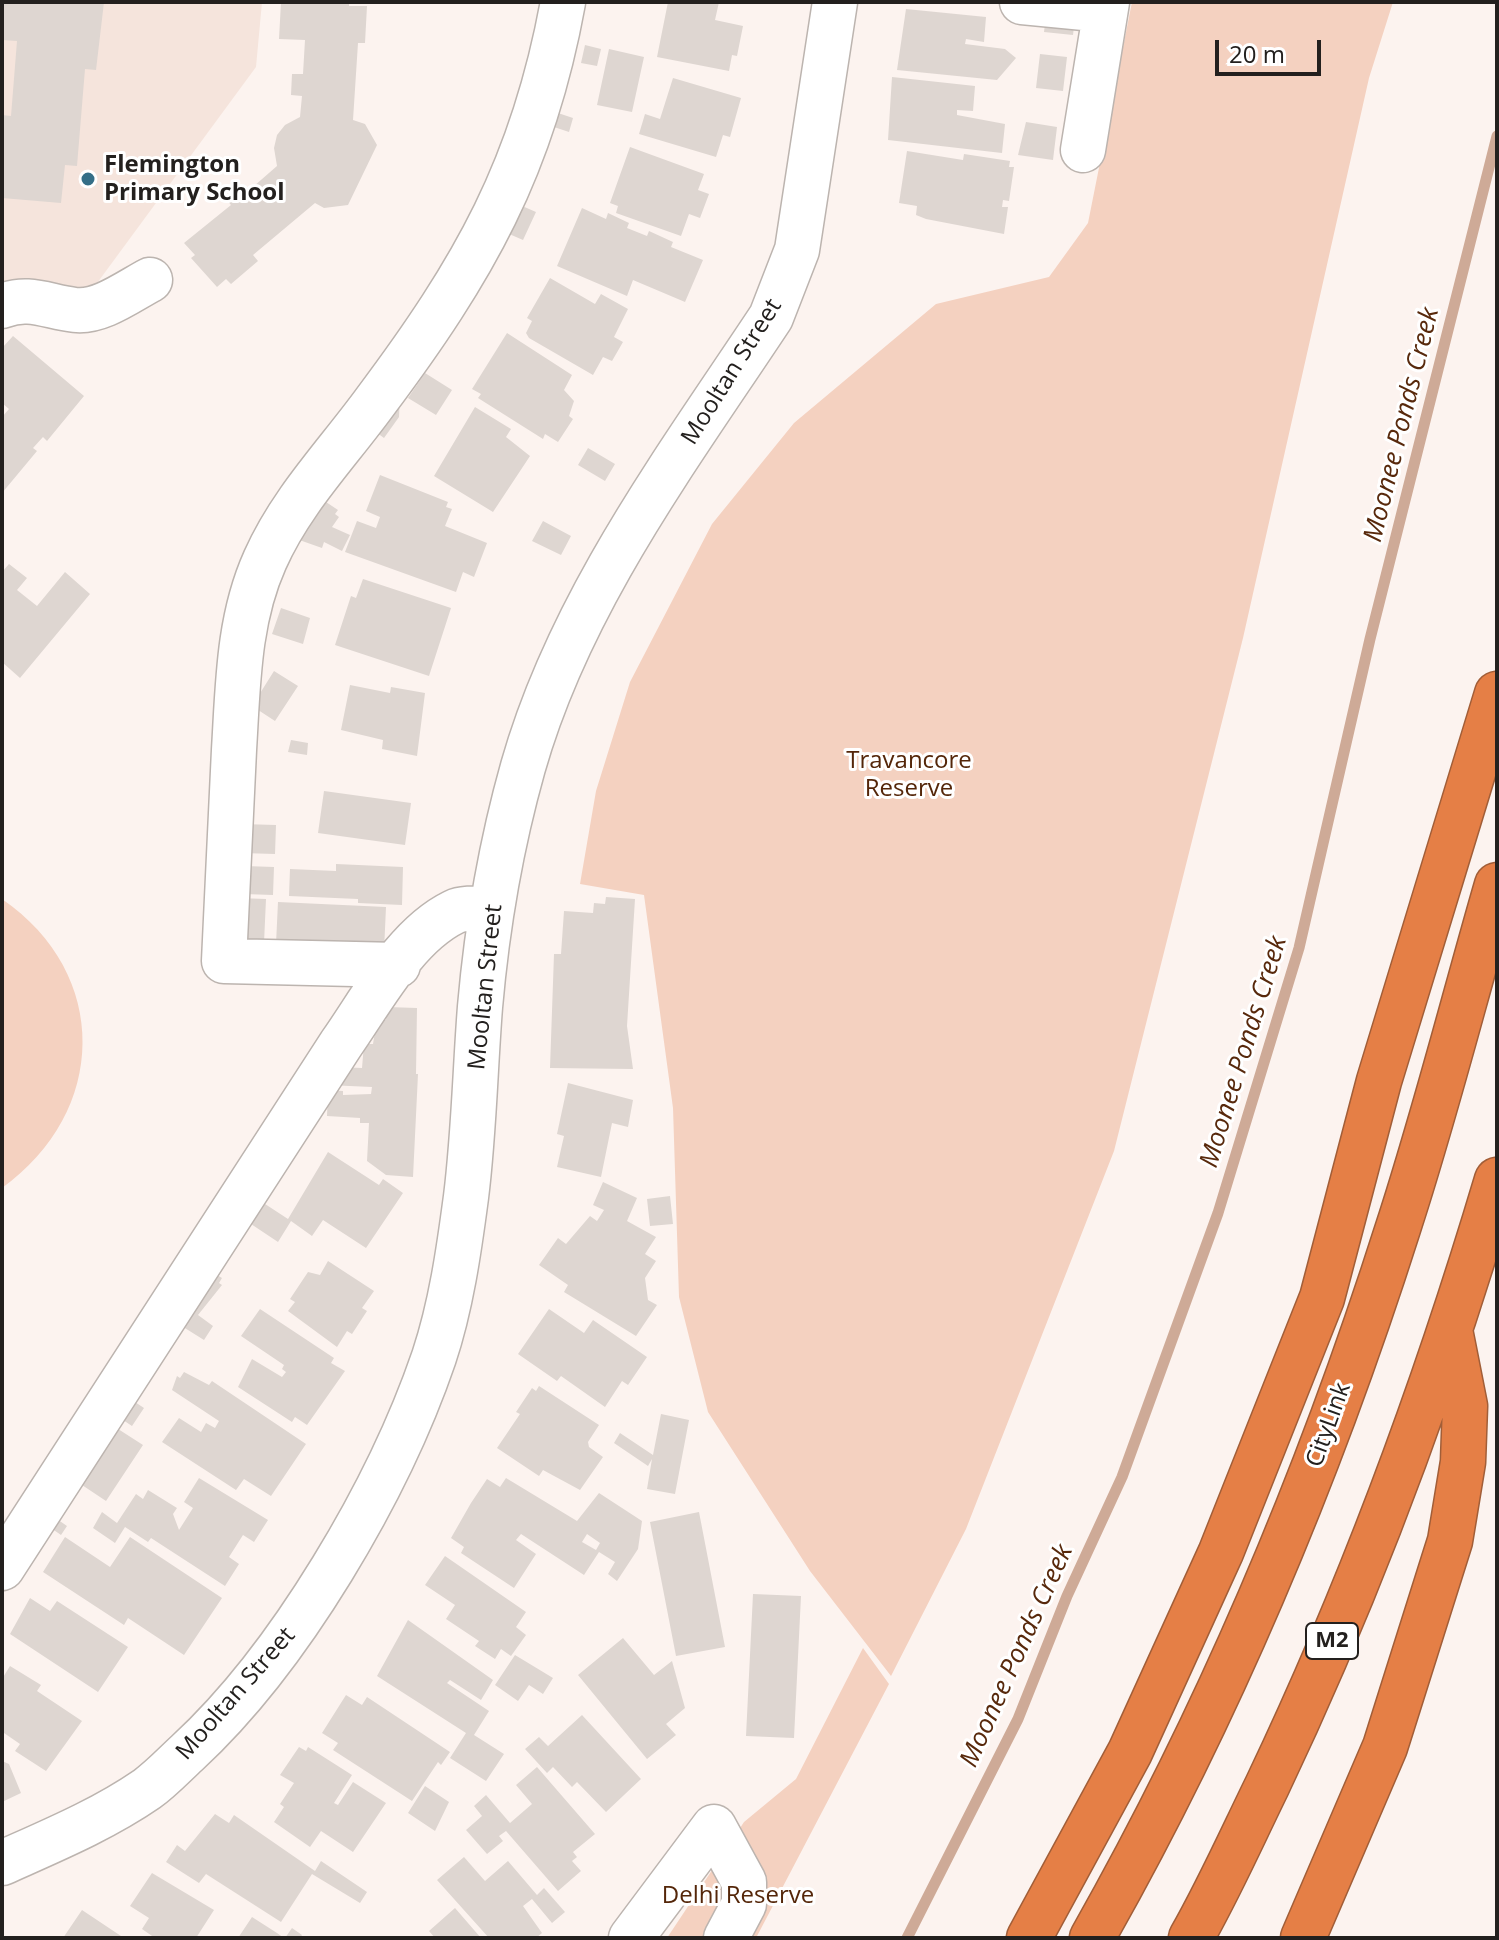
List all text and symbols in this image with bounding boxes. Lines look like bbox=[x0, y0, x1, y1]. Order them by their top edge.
scale bar bbox=[1219, 24, 1325, 74]
text: 20 m bbox=[1229, 37, 1285, 70]
place label: Flemington Primary School bbox=[104, 151, 285, 207]
marker: Flemington Primary School bbox=[79, 170, 97, 188]
street label: Mooltan Street bbox=[676, 294, 788, 450]
water label: Moonee Ponds Creek bbox=[1358, 305, 1446, 545]
park label: Travancore Reserve bbox=[846, 747, 972, 803]
street label: Mooltan Street bbox=[463, 903, 509, 1071]
water label: Moonee Ponds Creek bbox=[1194, 933, 1294, 1171]
street label: CityLink bbox=[1300, 1379, 1358, 1471]
water label: Moonee Ponds Creek bbox=[954, 1540, 1080, 1772]
street label: Mooltan Street bbox=[171, 1622, 301, 1766]
road number: M2 bbox=[1306, 1623, 1358, 1659]
park label: Delhi Reserve bbox=[662, 1882, 814, 1910]

